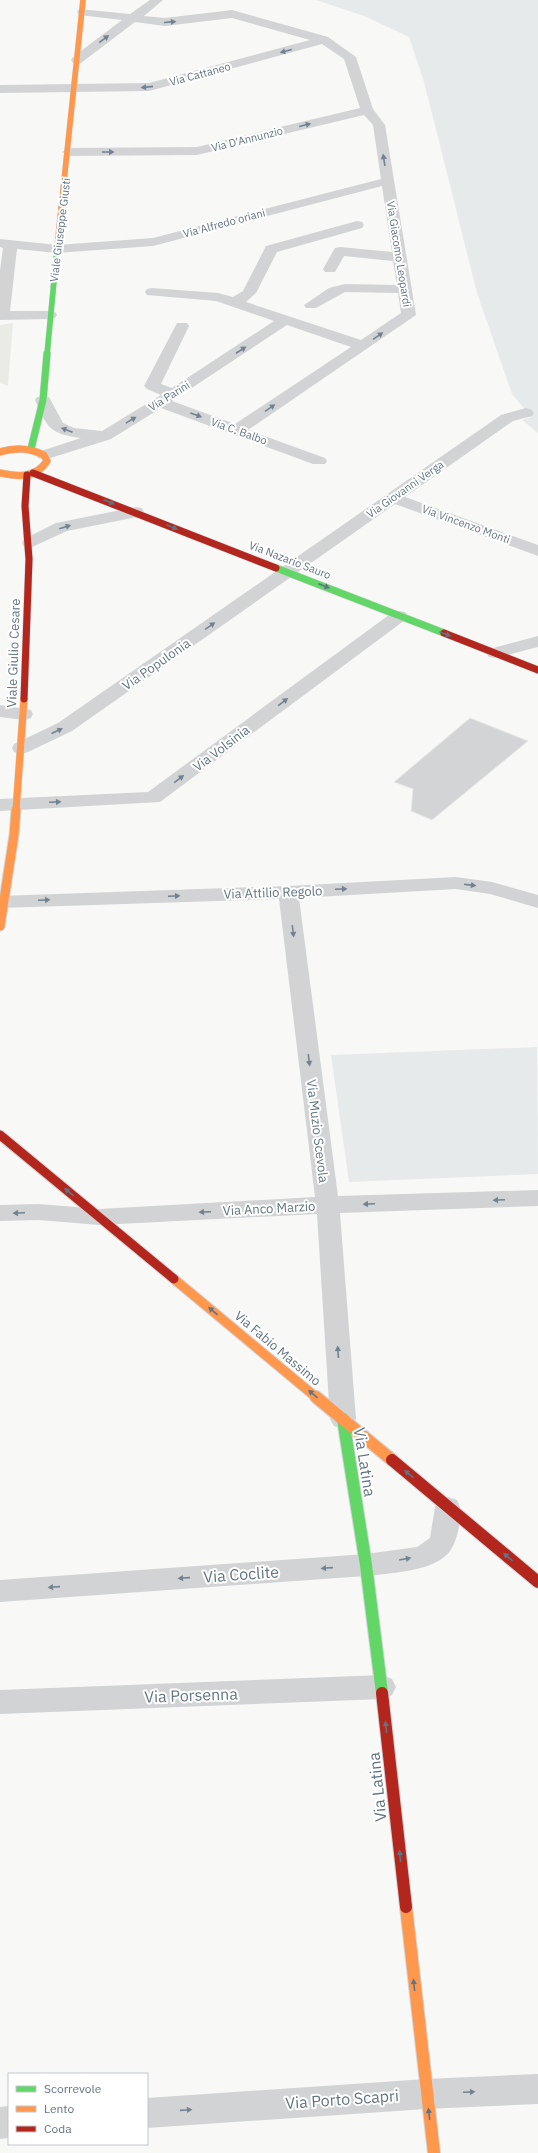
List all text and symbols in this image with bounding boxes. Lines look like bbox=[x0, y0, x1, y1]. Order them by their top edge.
one-way arrow bbox=[164, 18, 176, 25]
one-way arrow bbox=[99, 35, 110, 43]
one-way arrow bbox=[280, 48, 293, 54]
street label: Via Cattaneo bbox=[168, 59, 232, 89]
one-way arrow bbox=[141, 83, 153, 90]
one-way arrow bbox=[298, 122, 311, 128]
street label: Via D'Annunzio bbox=[210, 123, 284, 155]
one-way arrow bbox=[102, 149, 115, 155]
one-way arrow bbox=[381, 154, 387, 166]
street label: Viale Giuseppe Giusti bbox=[47, 177, 73, 283]
street label: Via Giacomo Leopardi bbox=[384, 200, 414, 308]
street label: Via Alfredo oriani bbox=[181, 205, 267, 241]
one-way arrow bbox=[373, 332, 383, 340]
one-way arrow bbox=[236, 346, 246, 354]
street label: Via Parini bbox=[146, 378, 192, 414]
one-way arrow bbox=[264, 404, 275, 412]
one-way arrow bbox=[191, 413, 203, 419]
street label: Via C. Balbo bbox=[209, 414, 269, 448]
one-way arrow bbox=[125, 416, 137, 423]
one-way arrow bbox=[61, 427, 72, 433]
street label: Via Giovanni Verga bbox=[364, 457, 446, 521]
one-way arrow bbox=[103, 500, 115, 506]
street label: Via Vincenzo Monti bbox=[420, 502, 512, 546]
one-way arrow bbox=[59, 524, 71, 530]
one-way arrow bbox=[167, 524, 179, 530]
street label: Via Nazario Sauro bbox=[247, 538, 333, 582]
one-way arrow bbox=[318, 584, 330, 590]
street label: Viale Giulio Cesare bbox=[3, 598, 24, 708]
one-way arrow bbox=[205, 622, 215, 630]
one-way arrow bbox=[439, 631, 451, 637]
street label: Via Populonia bbox=[119, 635, 194, 694]
one-way arrow bbox=[278, 697, 289, 706]
street label: Via Volsinia bbox=[190, 722, 253, 775]
one-way arrow bbox=[51, 728, 62, 734]
one-way arrow bbox=[173, 775, 184, 783]
one-way arrow bbox=[49, 799, 62, 805]
street label: Via Attilio Regolo bbox=[223, 882, 323, 903]
one-way arrow bbox=[464, 882, 476, 888]
one-way arrow bbox=[335, 886, 347, 893]
one-way arrow bbox=[168, 893, 181, 899]
one-way arrow bbox=[38, 897, 51, 903]
one-way arrow bbox=[290, 925, 296, 937]
one-way arrow bbox=[306, 1054, 312, 1066]
street label: Via Muzio Scevola bbox=[303, 1078, 332, 1184]
one-way arrow bbox=[64, 1188, 75, 1197]
one-way arrow bbox=[492, 1197, 505, 1203]
street label: Via Anco Marzio bbox=[222, 1198, 316, 1219]
one-way arrow bbox=[362, 1201, 375, 1207]
one-way arrow bbox=[199, 1208, 211, 1215]
one-way arrow bbox=[13, 1209, 25, 1216]
one-way arrow bbox=[207, 1307, 218, 1316]
street label: Via Fabio Massimo bbox=[231, 1307, 324, 1390]
one-way arrow bbox=[335, 1346, 342, 1358]
one-way arrow bbox=[308, 1390, 318, 1398]
street label: Via Latina bbox=[350, 1426, 380, 1499]
one-way arrow bbox=[403, 1469, 414, 1478]
one-way arrow bbox=[503, 1553, 513, 1562]
one-way arrow bbox=[399, 1556, 411, 1562]
street label: Via Coclite bbox=[203, 1561, 280, 1587]
one-way arrow bbox=[321, 1564, 333, 1571]
one-way arrow bbox=[178, 1575, 190, 1582]
one-way arrow bbox=[48, 1584, 60, 1591]
street label: Via Porsenna bbox=[144, 1683, 239, 1707]
one-way arrow bbox=[383, 1721, 389, 1733]
street label: Via Latina bbox=[363, 1751, 391, 1823]
one-way arrow bbox=[397, 1850, 403, 1862]
one-way arrow bbox=[411, 1979, 417, 1991]
legend bbox=[8, 2073, 148, 2145]
text: Scorrevole bbox=[44, 2081, 102, 2096]
street label: Via Porto Scapri bbox=[285, 2085, 399, 2113]
one-way arrow bbox=[463, 2088, 475, 2095]
text: Lento bbox=[44, 2101, 74, 2116]
one-way arrow bbox=[180, 2107, 192, 2114]
one-way arrow bbox=[426, 2108, 432, 2120]
text: Coda bbox=[44, 2121, 72, 2136]

